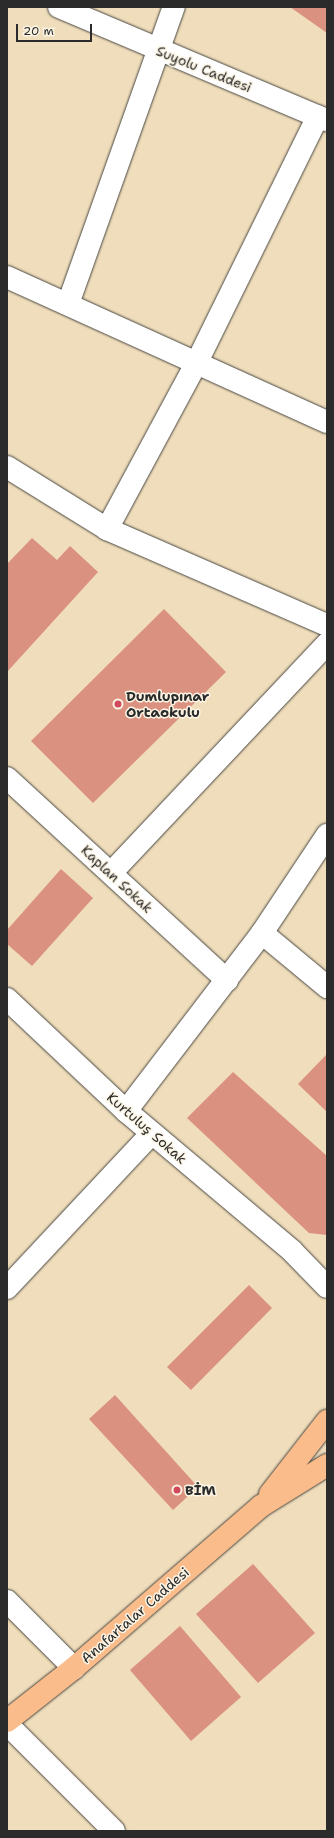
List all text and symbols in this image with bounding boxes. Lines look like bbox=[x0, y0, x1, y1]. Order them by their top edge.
scale bar bbox=[18, 16, 94, 42]
text: 20 m bbox=[23, 23, 54, 39]
street label: Suyolu Caddesi bbox=[154, 42, 254, 96]
place label: Dumlupınar Ortaokulu bbox=[126, 688, 209, 720]
marker: Dumlupınar Ortaokulu bbox=[113, 699, 123, 709]
street label: Kaplan Sokak bbox=[78, 842, 156, 916]
street label: Kurtuluş Sokak bbox=[104, 1089, 190, 1167]
place label: BİM bbox=[185, 1482, 216, 1498]
marker: BİM bbox=[172, 1485, 182, 1495]
street label: Anafartalar Caddesi bbox=[78, 1564, 192, 1666]

